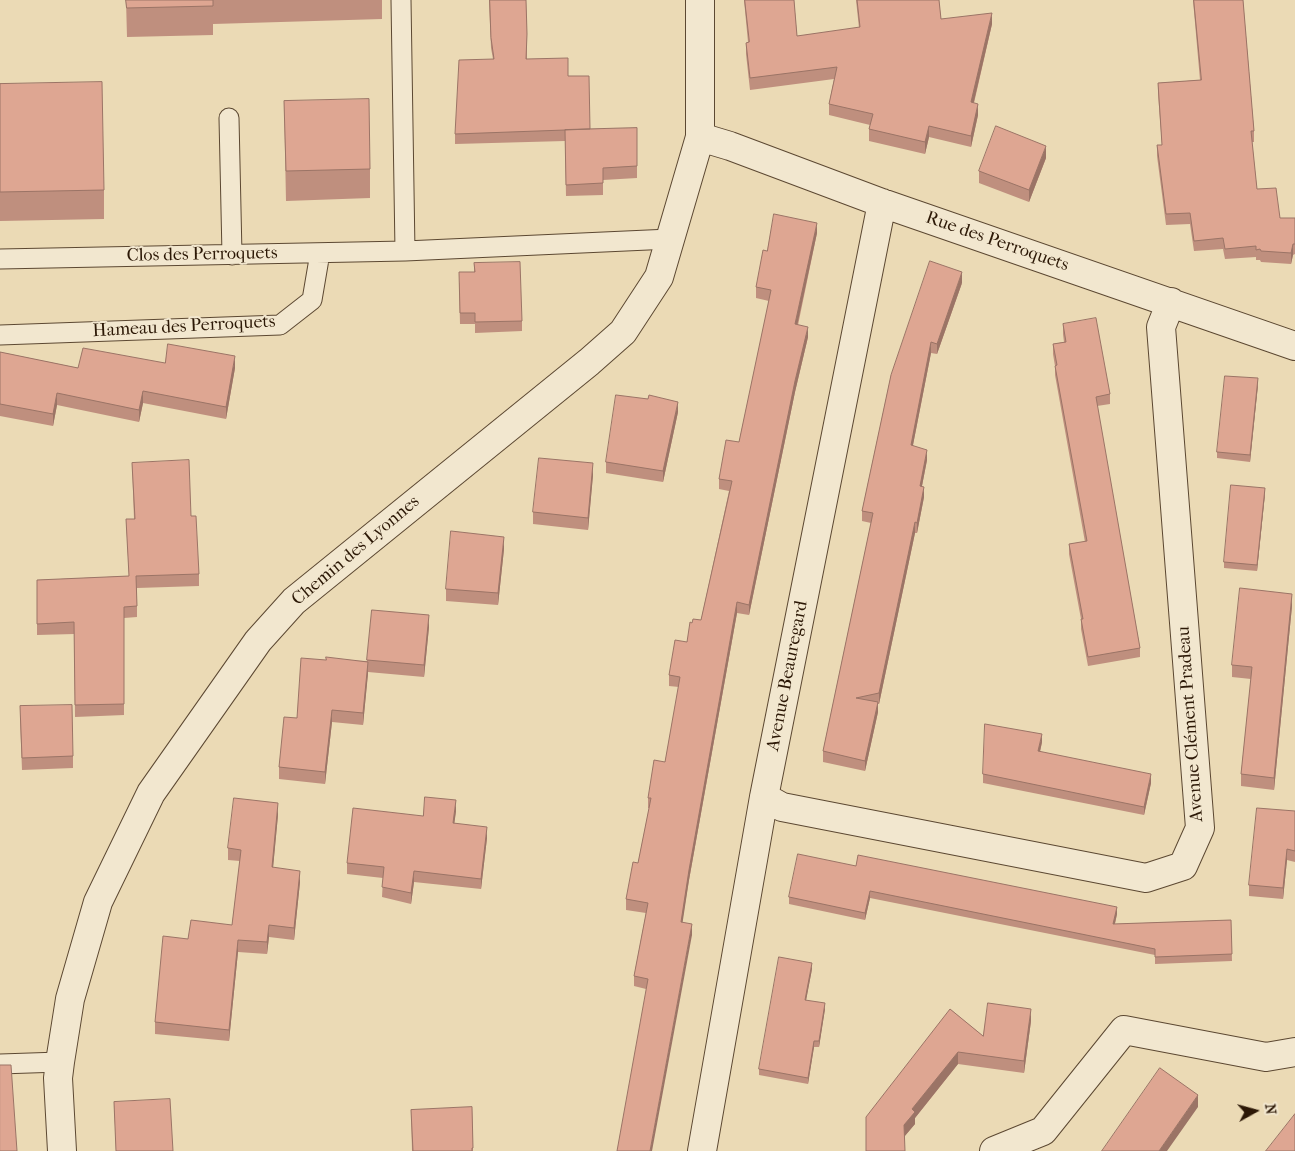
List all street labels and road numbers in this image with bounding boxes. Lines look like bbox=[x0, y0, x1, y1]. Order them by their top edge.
street label: Rue des Perroquets bbox=[923, 207, 1071, 277]
street label: Clos des Perroquets bbox=[126, 243, 278, 267]
street label: Hameau des Perroquets bbox=[92, 311, 276, 343]
street label: Chemin des Lyonnes bbox=[288, 491, 424, 611]
street label: Avenue Beauregard bbox=[763, 599, 813, 753]
street label: Avenue Clément Pradeau bbox=[1173, 625, 1209, 823]

